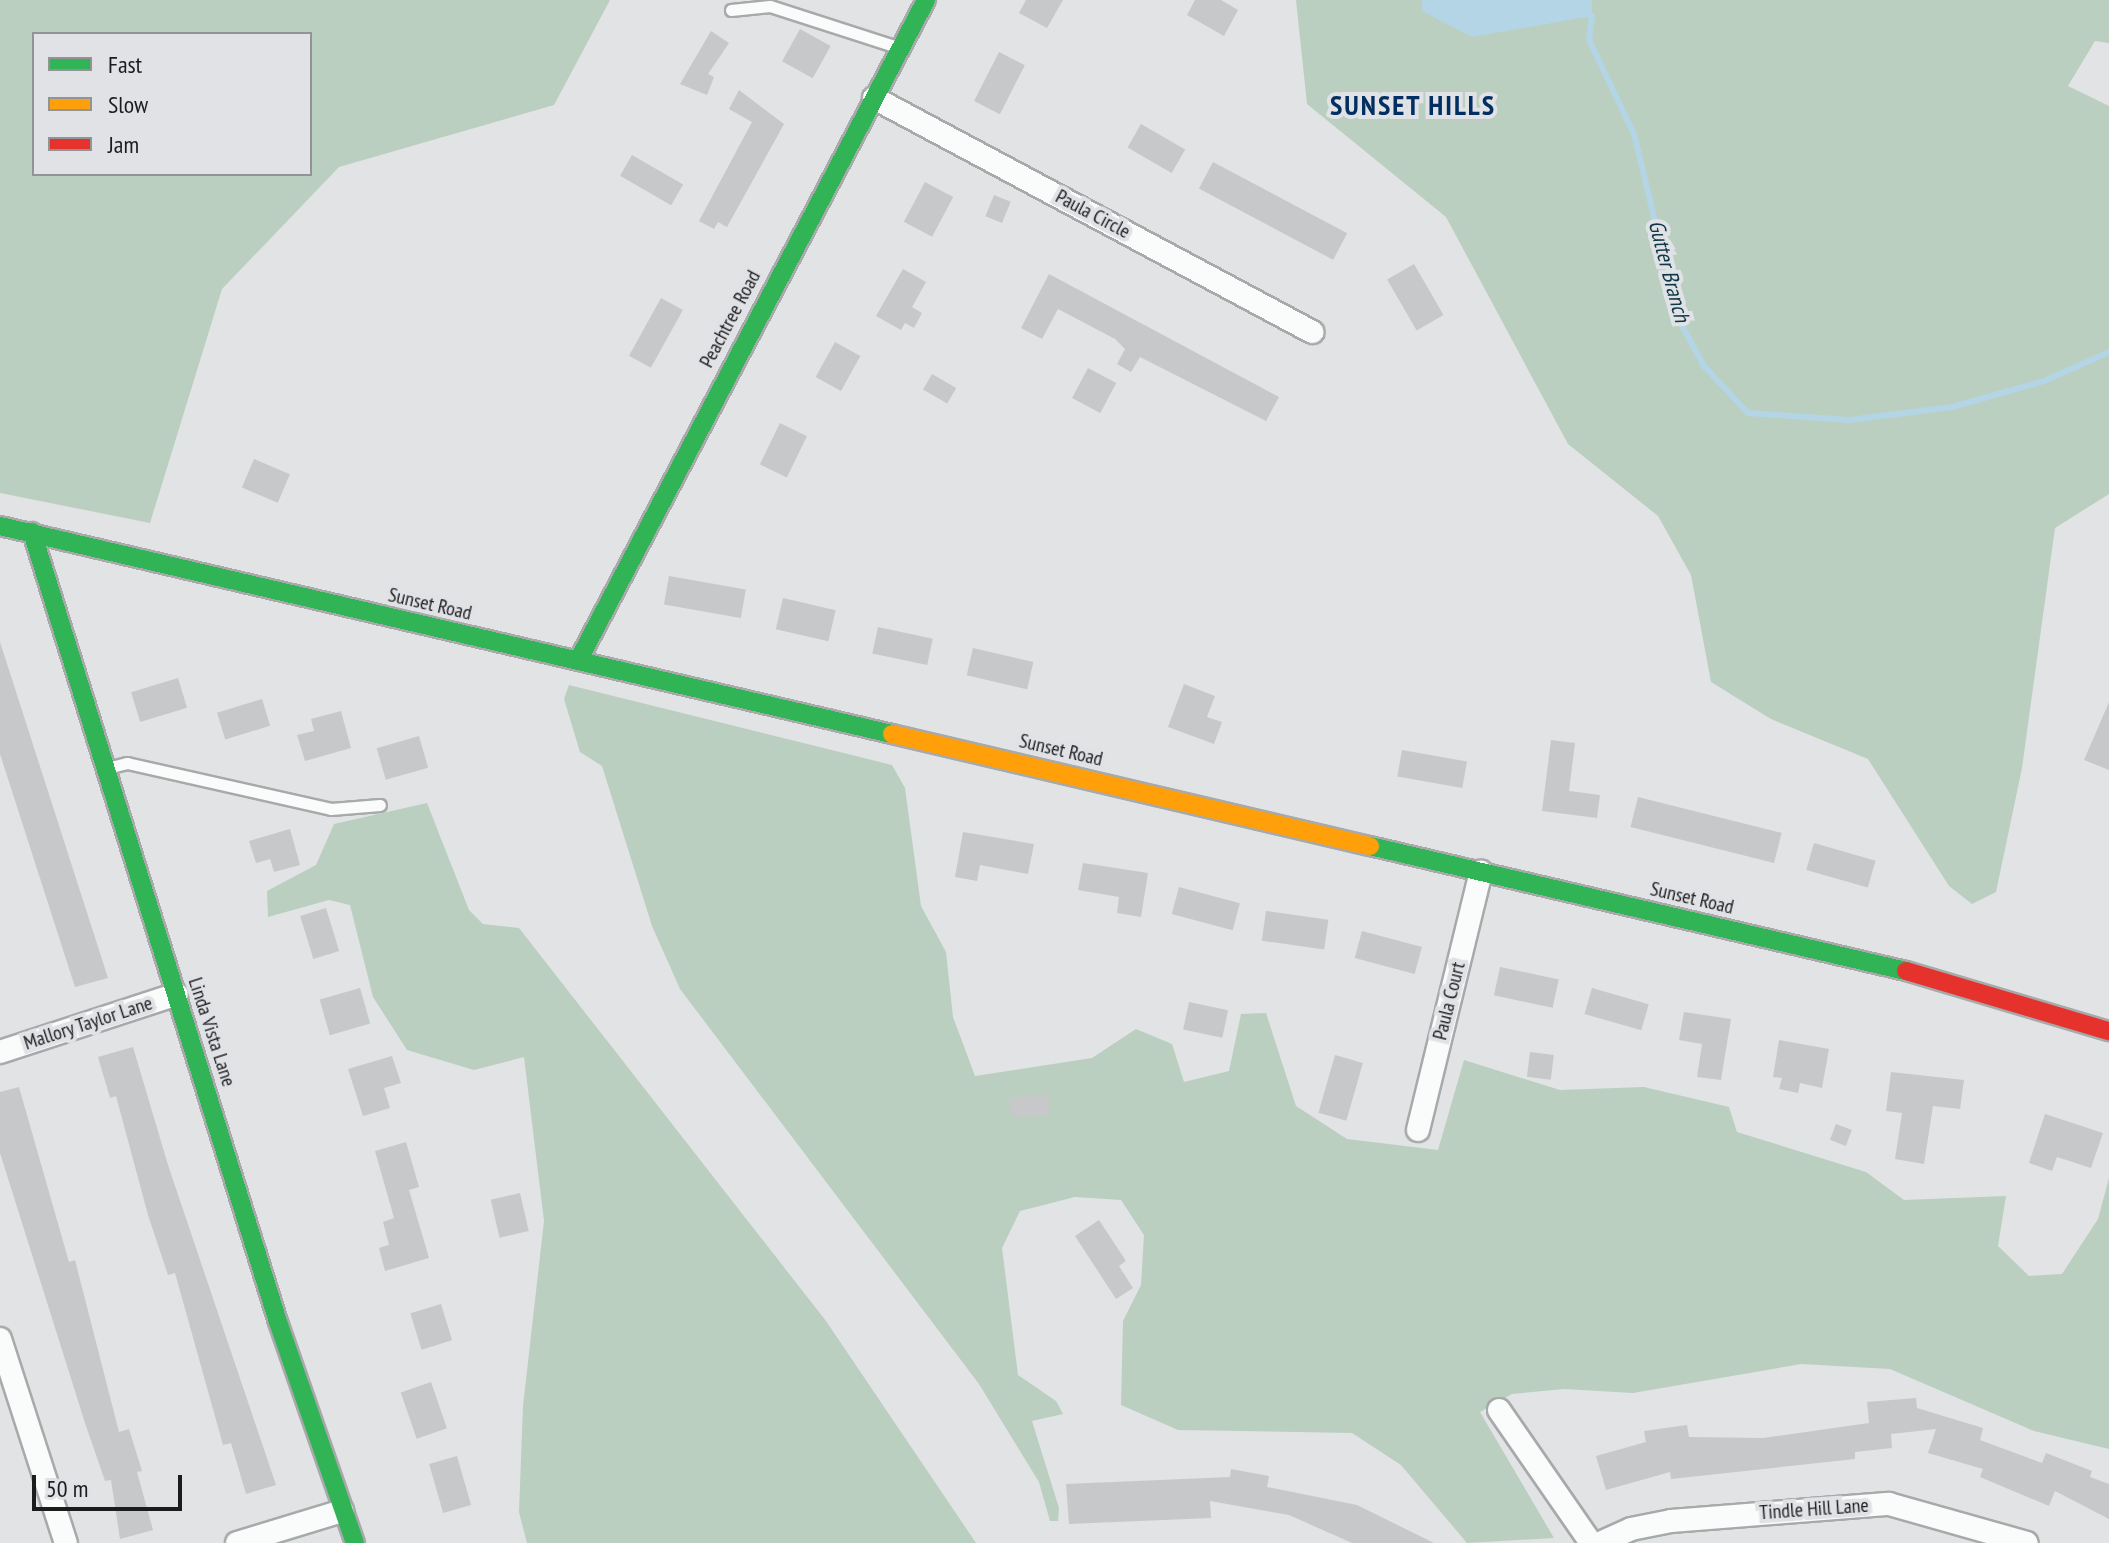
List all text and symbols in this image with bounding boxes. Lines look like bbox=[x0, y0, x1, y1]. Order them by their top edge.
legend bbox=[32, 32, 312, 176]
text: Fast bbox=[108, 49, 142, 80]
district label: SUNSET HILLS bbox=[1330, 88, 1496, 122]
text: Slow bbox=[108, 89, 148, 120]
text: Jam bbox=[108, 129, 139, 160]
street label: Paula Circle bbox=[1052, 184, 1134, 244]
water label: Gutter Branch bbox=[1643, 217, 1695, 325]
street label: Peachtree Road bbox=[694, 266, 766, 372]
street label: Sunset Road bbox=[386, 583, 474, 625]
street label: Sunset Road bbox=[1017, 729, 1105, 771]
street label: Sunset Road bbox=[1648, 877, 1736, 919]
street label: Paula Court bbox=[1428, 960, 1470, 1042]
street label: Linda Vista Lane bbox=[183, 974, 241, 1090]
street label: Mallory Taylor Lane bbox=[20, 991, 156, 1055]
scale bar bbox=[36, 1459, 186, 1509]
text: 50 m bbox=[46, 1473, 88, 1504]
street label: Tindle Hill Lane bbox=[1759, 1493, 1869, 1525]

